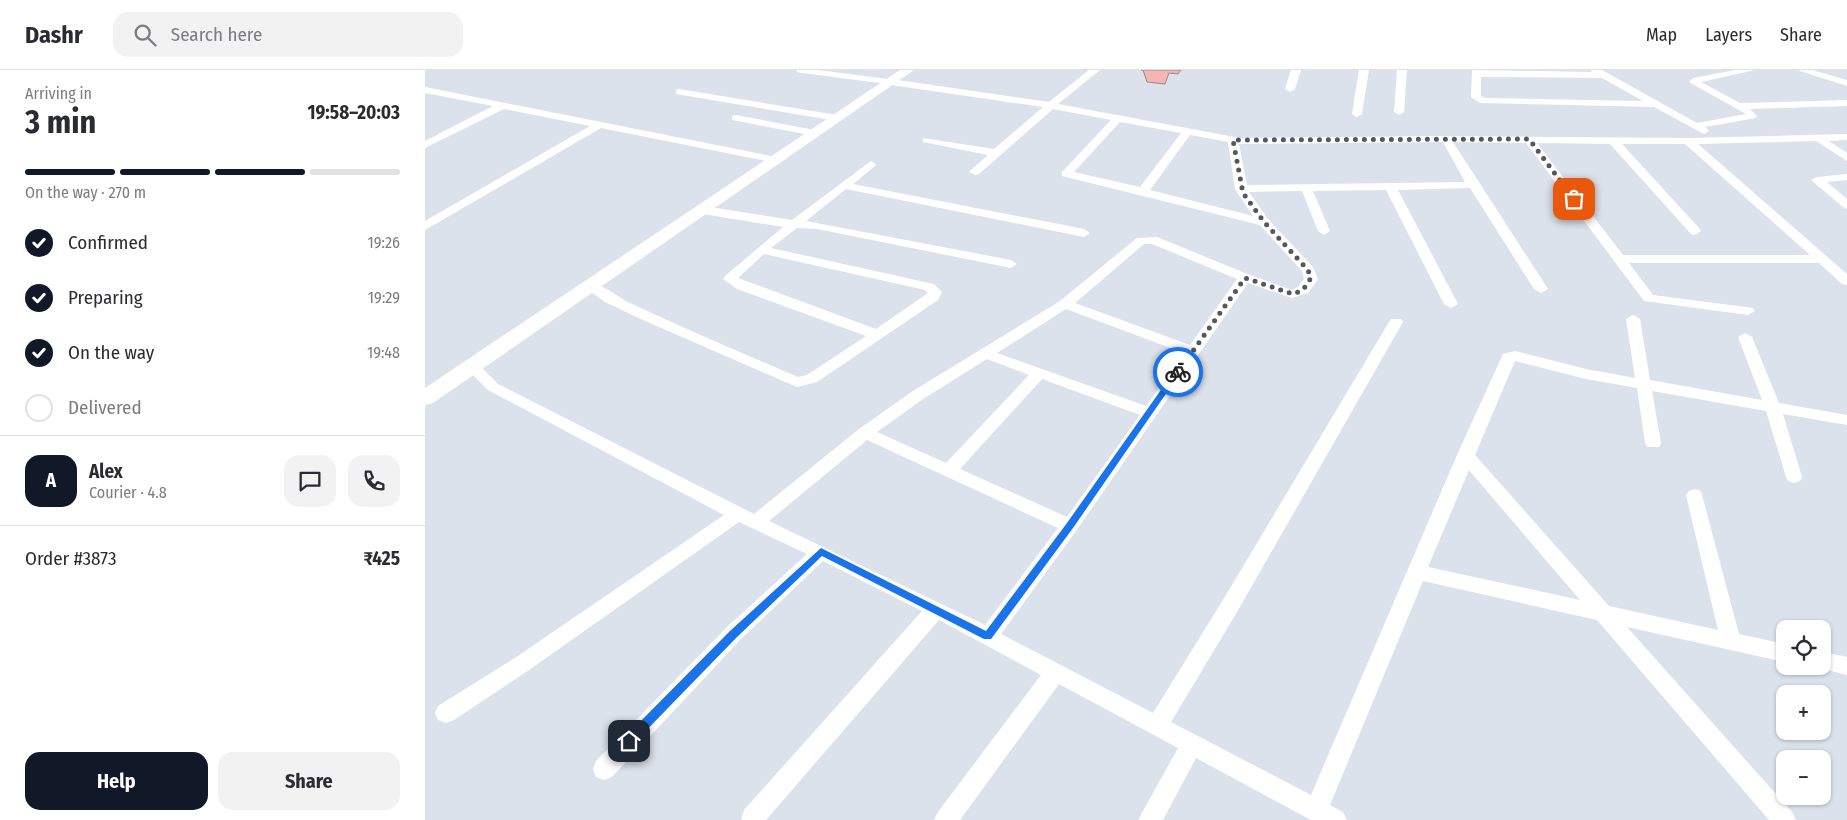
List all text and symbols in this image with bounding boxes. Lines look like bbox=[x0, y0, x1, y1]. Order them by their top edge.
search box bbox=[113, 12, 463, 57]
text: Dashr bbox=[25, 21, 83, 49]
icon: search bbox=[131, 21, 159, 49]
text: Search here bbox=[171, 23, 262, 46]
text: Map bbox=[1646, 24, 1677, 46]
text: Layers bbox=[1705, 24, 1752, 46]
text: Share bbox=[1780, 24, 1822, 46]
text: Arriving in bbox=[25, 84, 92, 103]
text: 19:58–20:03 bbox=[307, 101, 400, 124]
text: 3 min bbox=[25, 103, 96, 141]
pin bbox=[1553, 178, 1595, 220]
text: On the way · 270 m bbox=[25, 183, 146, 202]
icon: bag bbox=[1560, 185, 1588, 213]
icon: check bbox=[25, 229, 53, 257]
text: Confirmed bbox=[68, 231, 148, 254]
text: 19:26 bbox=[368, 233, 400, 252]
icon: check bbox=[25, 284, 53, 312]
text: Preparing bbox=[68, 286, 143, 309]
text: 19:29 bbox=[368, 288, 400, 307]
icon: check bbox=[25, 339, 53, 367]
text: On the way bbox=[68, 341, 154, 364]
text: 19:48 bbox=[367, 343, 400, 362]
courier bbox=[1153, 347, 1203, 397]
icon: bike bbox=[1164, 358, 1192, 386]
text: Delivered bbox=[68, 396, 142, 419]
button: chat bbox=[284, 455, 336, 507]
button: phone bbox=[348, 455, 400, 507]
text: Alex bbox=[89, 460, 123, 483]
text: A bbox=[46, 469, 56, 492]
text: Courier · 4.8 bbox=[89, 483, 167, 502]
text: Order #3873 bbox=[25, 547, 116, 570]
text: ₹425 bbox=[363, 547, 400, 570]
map controls bbox=[1776, 620, 1831, 805]
button: locate bbox=[1776, 620, 1831, 675]
button: + bbox=[1776, 685, 1831, 740]
pin bbox=[608, 720, 650, 762]
icon: home bbox=[615, 727, 643, 755]
button: − bbox=[1776, 750, 1831, 805]
button: Help bbox=[25, 752, 208, 810]
button: Share bbox=[218, 752, 400, 810]

